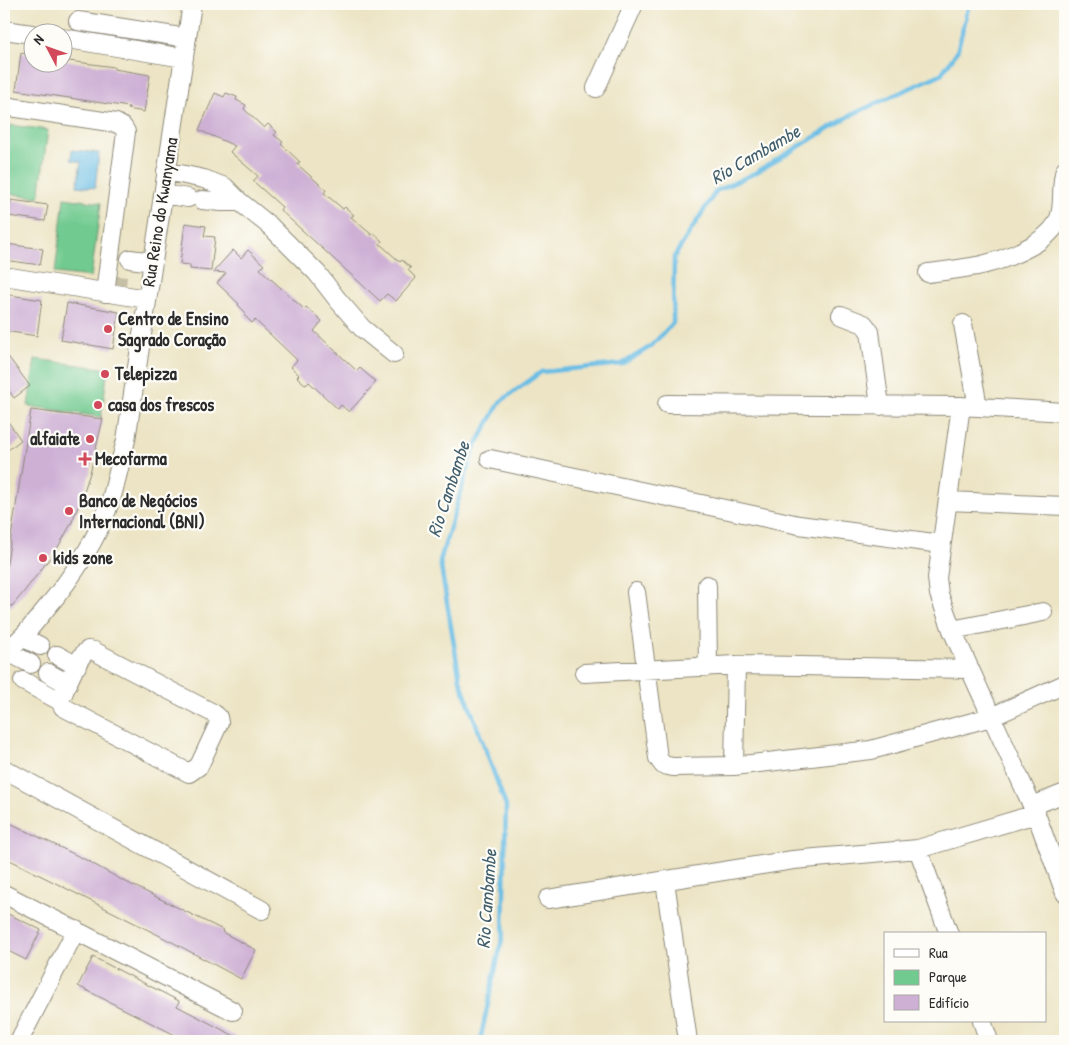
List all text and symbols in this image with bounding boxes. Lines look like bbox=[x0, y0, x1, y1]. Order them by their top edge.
north arrow bbox=[22, 22, 72, 72]
text: N bbox=[28, 30, 48, 48]
water label: Rio Cambambe bbox=[706, 117, 806, 190]
street label: Rua Reino do Kwanyama bbox=[135, 135, 184, 288]
place label: Centro de Ensino Sagrado Coração bbox=[118, 306, 229, 353]
marker: Centro de Ensino Sagrado Coração bbox=[102, 323, 114, 335]
place label: Telepizza bbox=[114, 361, 178, 387]
marker: Telepizza bbox=[99, 368, 111, 380]
place label: casa dos frescos bbox=[108, 392, 214, 417]
marker: casa dos frescos bbox=[92, 399, 104, 411]
place label: alfaiate bbox=[30, 426, 81, 451]
marker: alfaiate bbox=[84, 433, 96, 445]
water label: Rio Cambambe bbox=[420, 436, 476, 540]
place label: Mecofarma bbox=[95, 446, 168, 471]
marker: Mecofarma bbox=[79, 453, 91, 465]
place label: Banco de Negócios Internacional (BNI) bbox=[79, 488, 205, 534]
marker: Banco de Negócios Internacional (BNI) bbox=[63, 505, 75, 517]
place label: kids zone bbox=[53, 545, 114, 570]
marker: kids zone bbox=[37, 552, 49, 564]
water label: Rio Cambambe bbox=[470, 847, 503, 949]
legend bbox=[884, 932, 1046, 1022]
text: Rua bbox=[929, 942, 948, 963]
text: Parque bbox=[929, 966, 967, 987]
text: Edifício bbox=[929, 992, 969, 1013]

